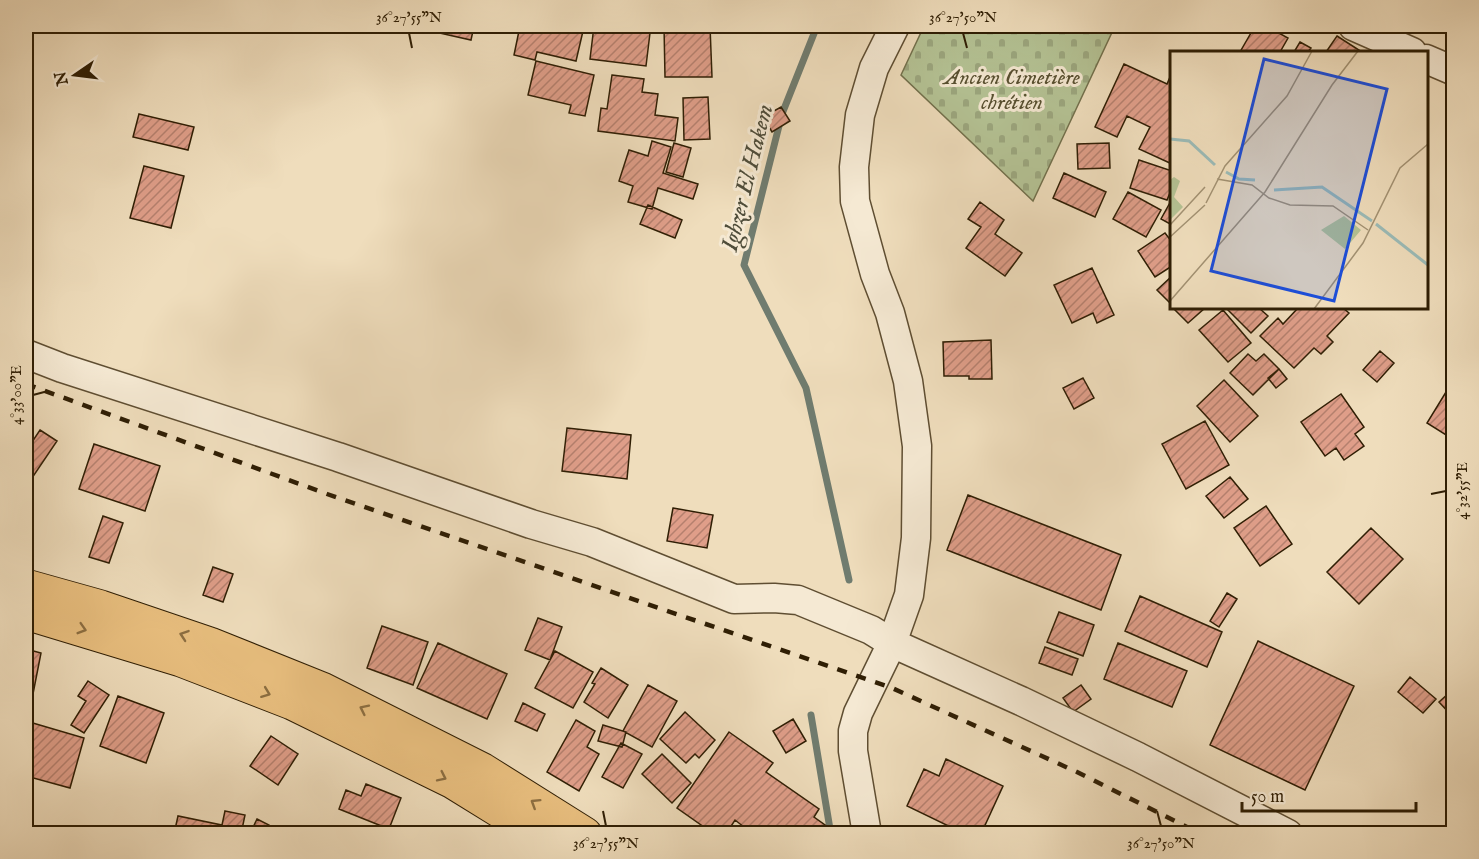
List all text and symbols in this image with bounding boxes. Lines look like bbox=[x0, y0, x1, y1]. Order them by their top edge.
text: 36°27'55"N bbox=[376, 8, 442, 27]
text: 36°27'50"N bbox=[929, 8, 997, 27]
north arrow bbox=[45, 45, 105, 105]
inset map bbox=[1170, 51, 1428, 309]
park label: Ancien Cimetière chrétien bbox=[942, 64, 1081, 117]
text: N bbox=[51, 69, 74, 88]
water label: Ighzer El Hakem bbox=[715, 101, 781, 256]
text: 4°33'00"E bbox=[7, 365, 26, 425]
text: 4°32'55"E bbox=[1453, 462, 1472, 520]
one-way arrow bbox=[76, 622, 87, 634]
one-way arrow bbox=[179, 630, 190, 643]
one-way arrow bbox=[260, 686, 271, 698]
one-way arrow bbox=[360, 705, 371, 717]
one-way arrow bbox=[436, 769, 447, 781]
scale bar bbox=[1242, 775, 1416, 813]
text: 50 m bbox=[1251, 786, 1284, 809]
one-way arrow bbox=[531, 799, 542, 810]
text: 36°27'55"N bbox=[573, 834, 639, 853]
text: 36°27'50"N bbox=[1127, 834, 1195, 853]

